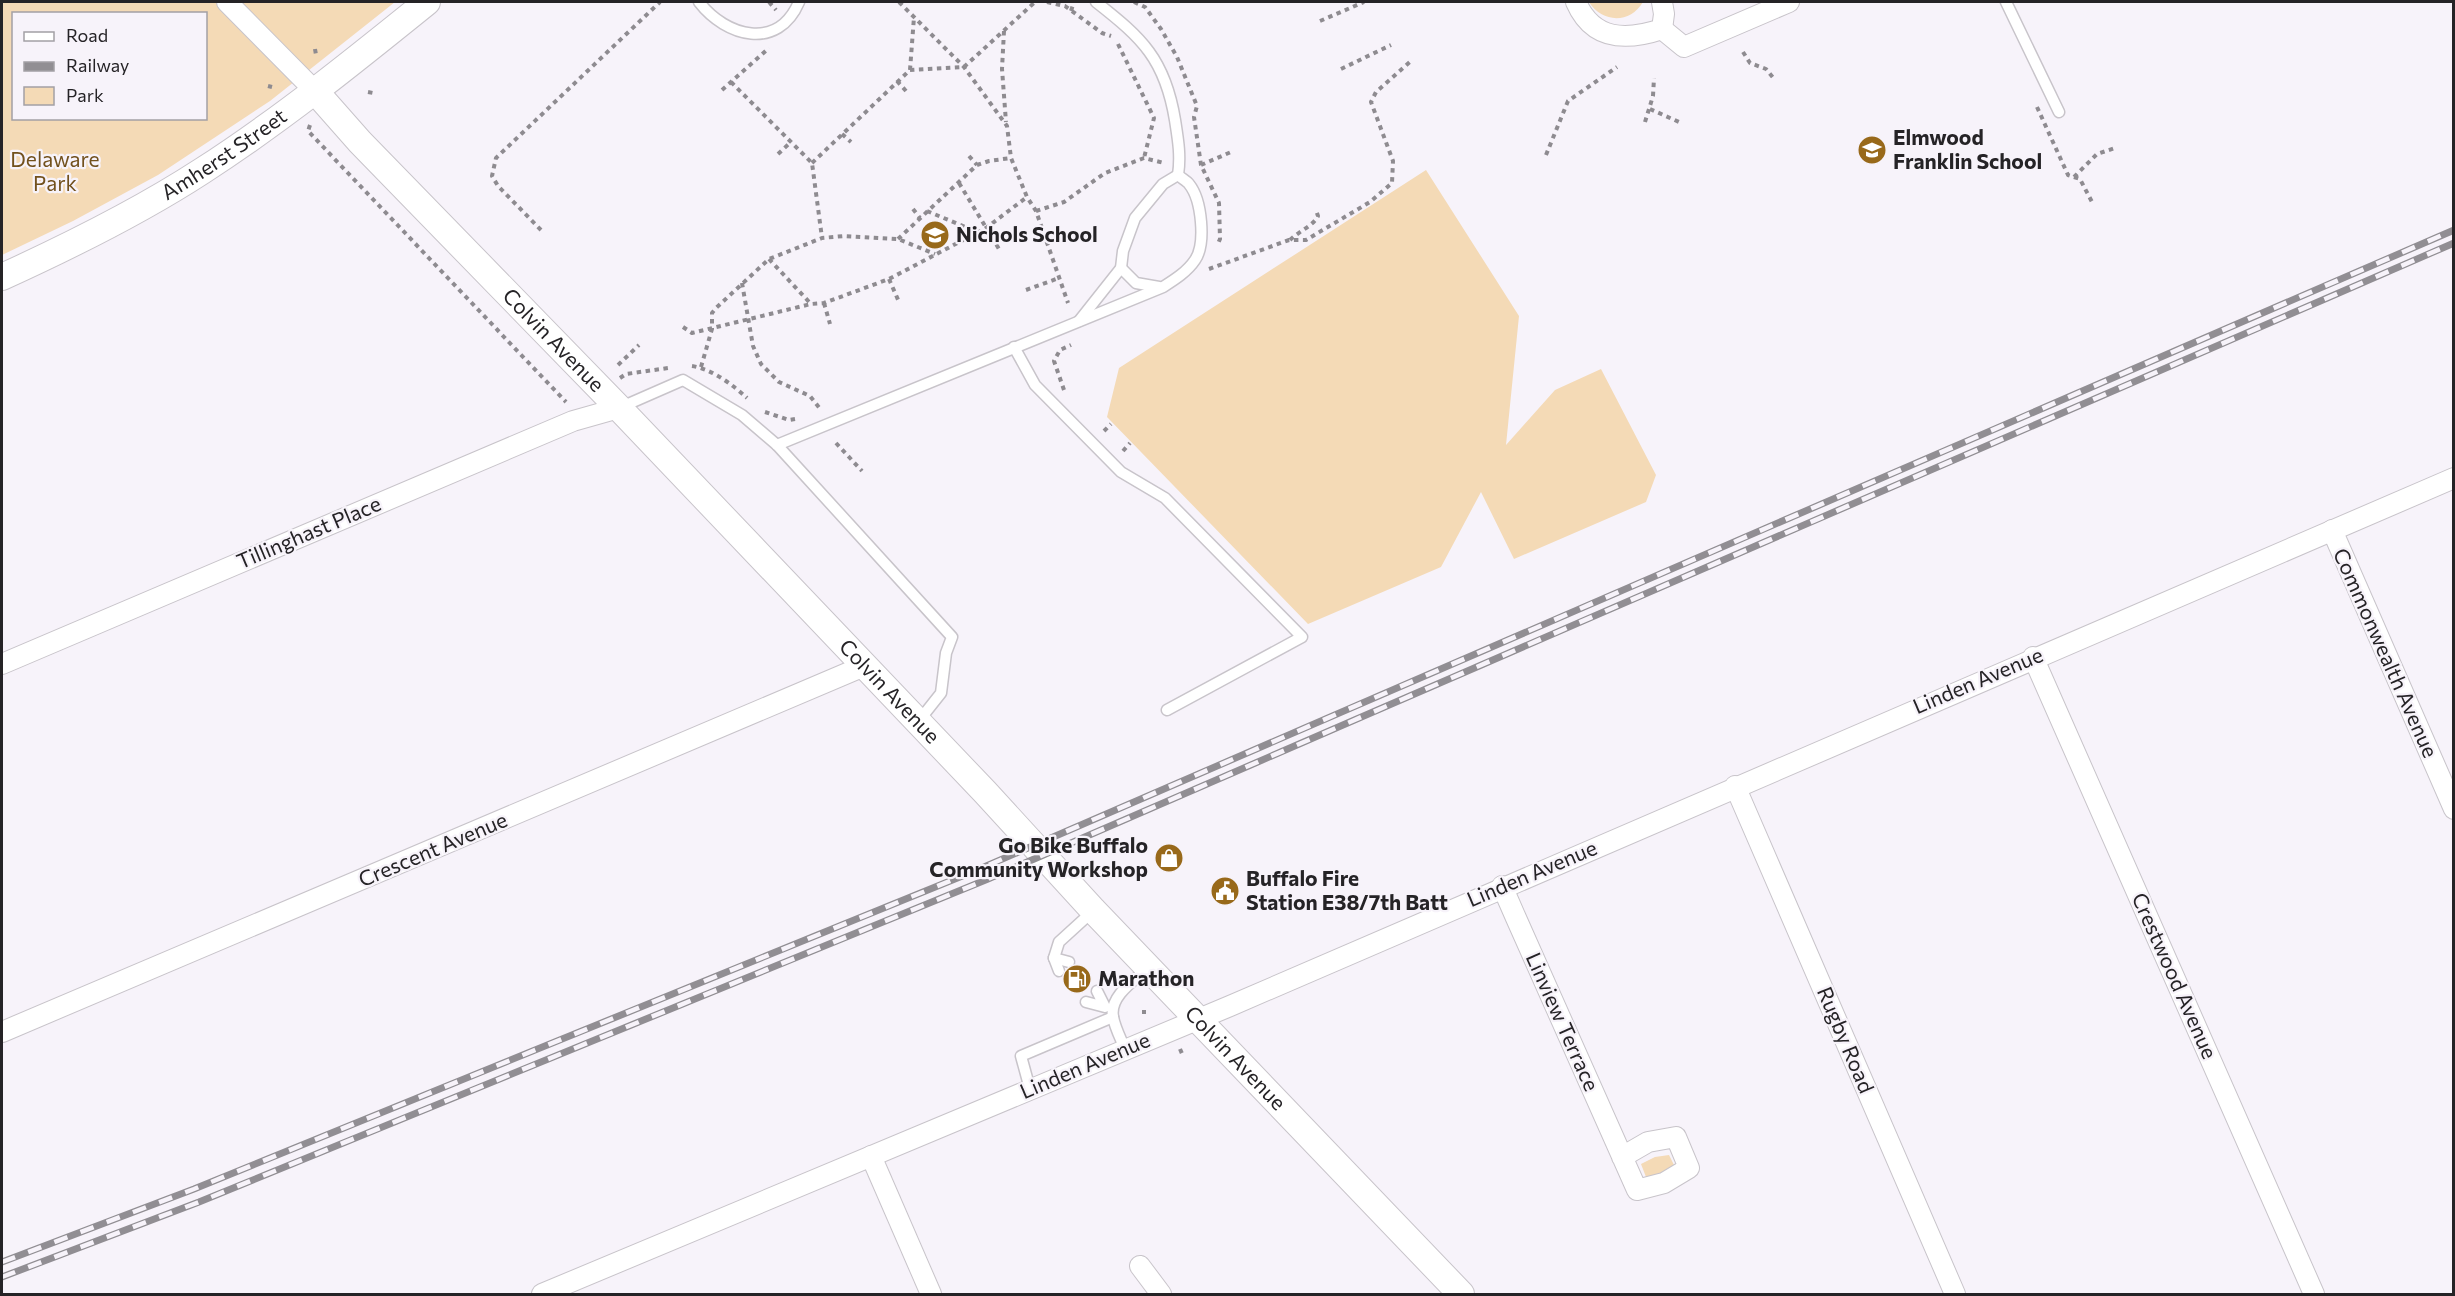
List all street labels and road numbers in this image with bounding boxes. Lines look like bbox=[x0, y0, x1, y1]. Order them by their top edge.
street label: Amherst Street bbox=[156, 103, 291, 204]
street label: Colvin Avenue bbox=[498, 282, 610, 396]
street label: Tillinghast Place bbox=[232, 490, 384, 573]
street label: Commonwealth Avenue bbox=[2329, 544, 2444, 761]
street label: Colvin Avenue bbox=[835, 633, 946, 748]
street label: Linden Avenue bbox=[1909, 641, 2046, 718]
street label: Crescent Avenue bbox=[354, 806, 511, 891]
street label: Linden Avenue bbox=[1463, 834, 1600, 911]
street label: Crestwood Avenue bbox=[2127, 888, 2223, 1062]
street label: Linview Terrace bbox=[1522, 948, 1605, 1095]
street label: Rugby Road bbox=[1813, 982, 1880, 1096]
street label: Colvin Avenue bbox=[1181, 1000, 1292, 1114]
street label: Linden Avenue bbox=[1016, 1026, 1153, 1103]

